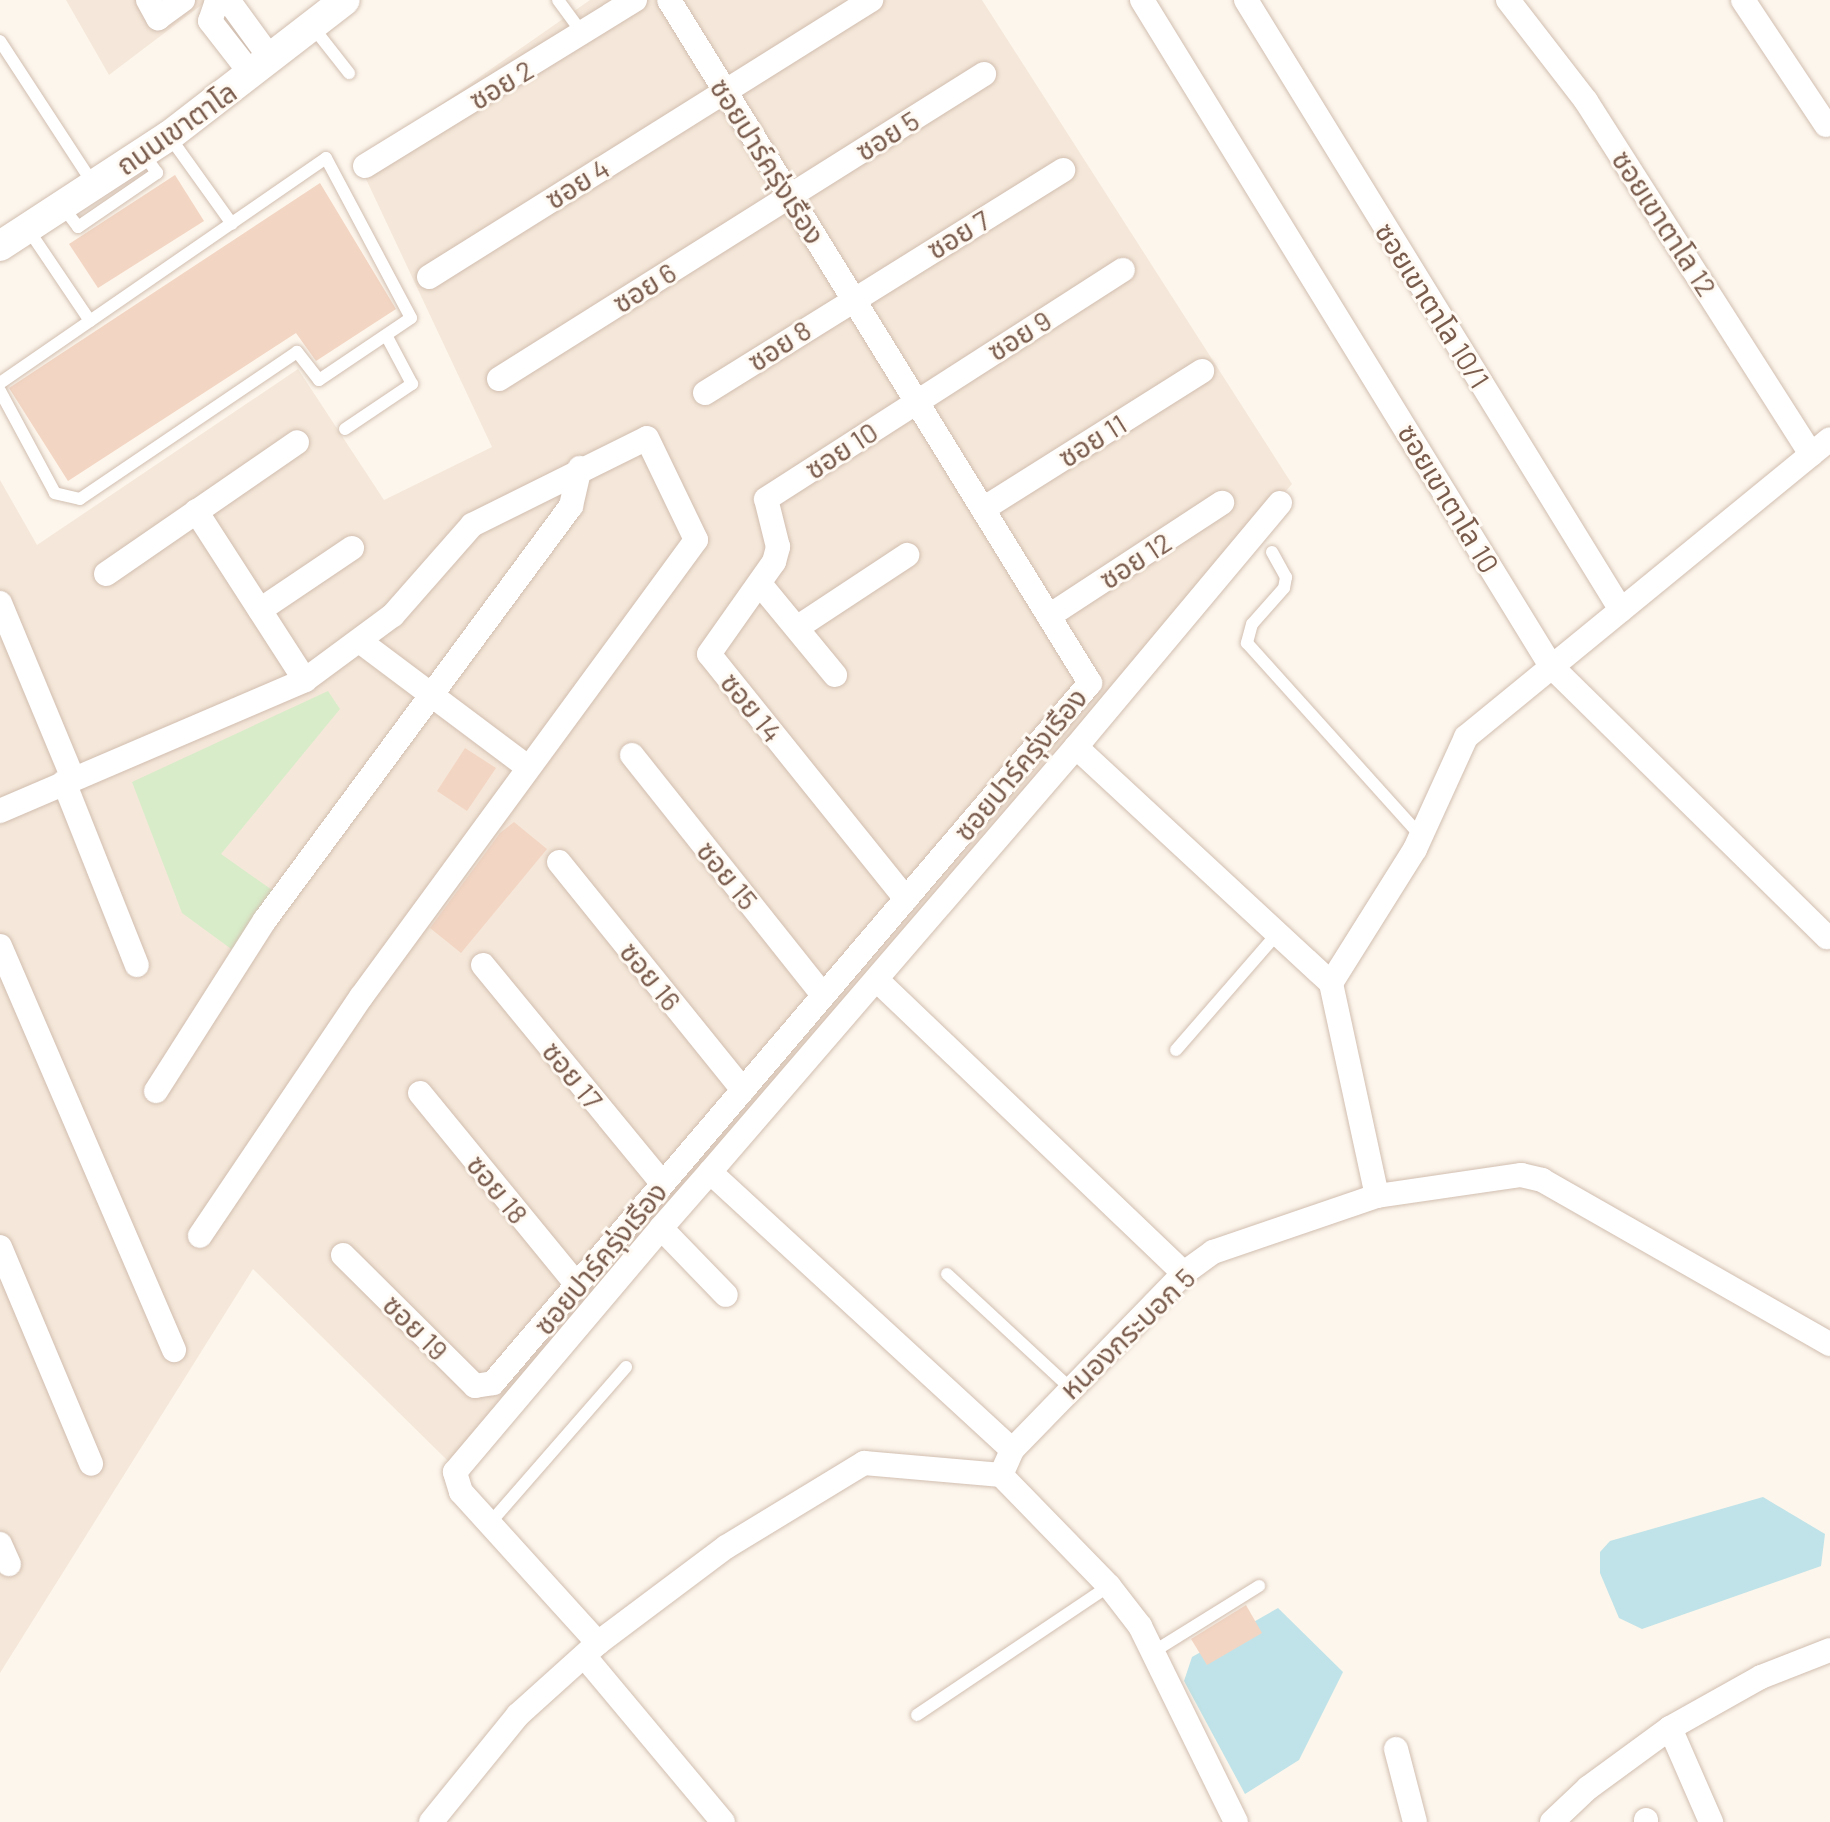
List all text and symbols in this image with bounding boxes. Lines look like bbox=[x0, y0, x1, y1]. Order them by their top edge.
street label: ซอย 2 bbox=[463, 52, 539, 116]
street label: ซอยปาร์ครุ่งเรือง bbox=[704, 72, 832, 250]
street label: ถนนเขาตาโล bbox=[109, 74, 243, 182]
street label: ซอย 5 bbox=[849, 103, 925, 167]
street label: ซอยเขาตาโล 12 bbox=[1605, 144, 1725, 302]
street label: ซอย 4 bbox=[539, 150, 615, 216]
street label: ซอย 7 bbox=[921, 202, 995, 266]
street label: ซอยเขาตาโล 10/1 bbox=[1369, 216, 1497, 394]
street label: ซอย 6 bbox=[606, 255, 682, 319]
street label: ซอย 9 bbox=[981, 303, 1057, 367]
street label: ซอย 8 bbox=[741, 312, 817, 378]
street label: ซอย 11 bbox=[1052, 406, 1132, 474]
street label: ซอย 10 bbox=[799, 414, 883, 486]
street label: ซอยเขาตาโล 10 bbox=[1391, 418, 1507, 578]
street label: ซอย 12 bbox=[1093, 524, 1177, 596]
street label: ซอย 14 bbox=[714, 666, 790, 748]
street label: ซอยปาร์ครุ่งเรือง bbox=[946, 681, 1094, 847]
street label: ซอย 15 bbox=[690, 834, 766, 916]
street label: ซอย 16 bbox=[613, 935, 689, 1017]
street label: ซอย 17 bbox=[536, 1035, 610, 1115]
street label: ซอย 18 bbox=[460, 1148, 536, 1230]
street label: ซอยปาร์ครุ่งเรือง bbox=[526, 1175, 674, 1341]
street label: หนองกระบอก 5 bbox=[1053, 1260, 1201, 1406]
street label: ซอย 19 bbox=[376, 1287, 456, 1367]

